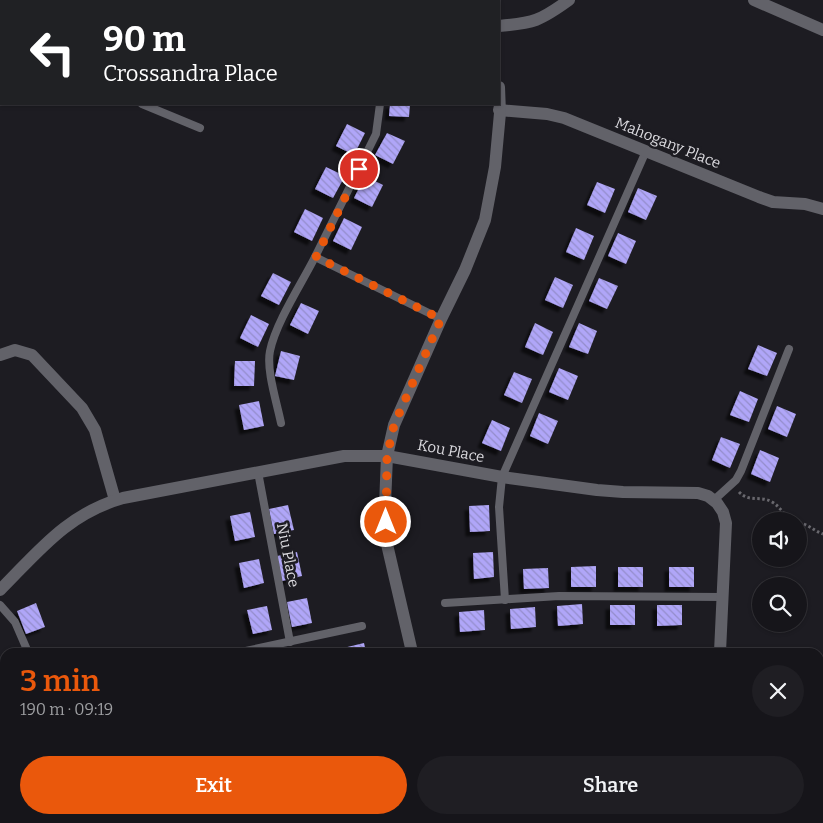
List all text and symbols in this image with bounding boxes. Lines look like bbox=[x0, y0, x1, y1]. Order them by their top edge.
text: 90 m bbox=[103, 18, 186, 60]
icon: left bbox=[20, 20, 85, 85]
text: Crossandra Place bbox=[103, 60, 278, 87]
street label: Mahogany Place bbox=[613, 114, 723, 172]
pin bbox=[338, 148, 380, 190]
icon: arrive bbox=[345, 155, 373, 183]
street label: Kou Place bbox=[416, 436, 486, 466]
position arrow bbox=[359, 495, 411, 547]
map controls bbox=[752, 512, 807, 632]
button: sound bbox=[752, 512, 807, 567]
street label: Niu Place bbox=[273, 521, 303, 589]
button: search bbox=[752, 577, 807, 632]
text: 3 min bbox=[20, 663, 100, 699]
button: close bbox=[752, 665, 804, 717]
text: 190 m · 09:19 bbox=[20, 700, 113, 719]
button: Exit bbox=[20, 756, 407, 814]
button: Share bbox=[417, 756, 804, 814]

